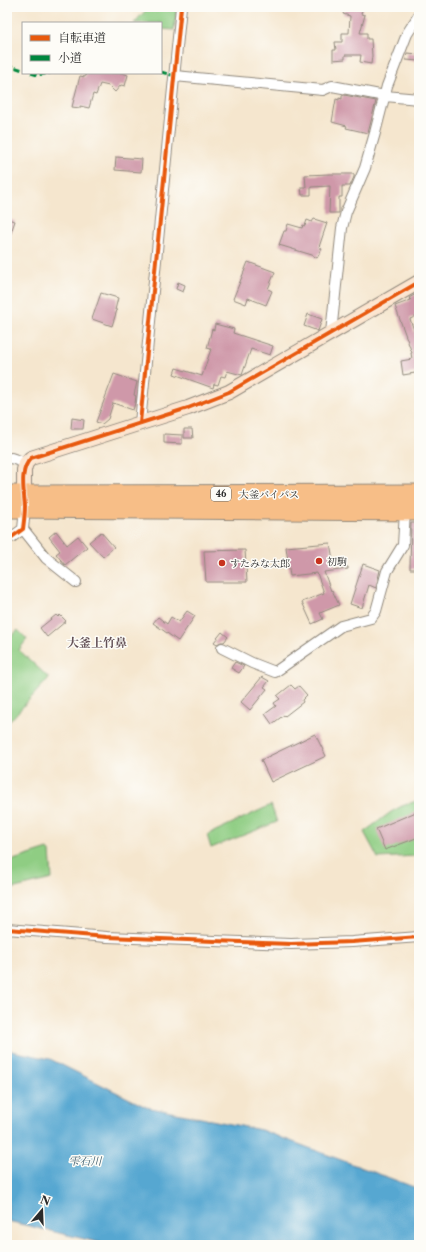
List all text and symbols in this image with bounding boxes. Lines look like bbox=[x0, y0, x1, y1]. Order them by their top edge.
legend bbox=[22, 22, 162, 74]
text: 自転車道 bbox=[58, 30, 106, 45]
text: 小道 bbox=[58, 50, 82, 65]
road number: 46 bbox=[211, 487, 231, 501]
street label: 大釜バイパス bbox=[239, 488, 299, 501]
place label: 初駒 bbox=[327, 555, 347, 568]
marker: 初駒 bbox=[314, 556, 324, 566]
place label: すたみな太郎 bbox=[230, 557, 290, 570]
marker: すたみな太郎 bbox=[217, 558, 227, 568]
district label: 大釜上竹鼻 bbox=[67, 635, 127, 650]
water label: 雫石川 bbox=[69, 1154, 102, 1168]
north arrow bbox=[22, 1190, 62, 1230]
text: N bbox=[38, 1192, 52, 1209]

